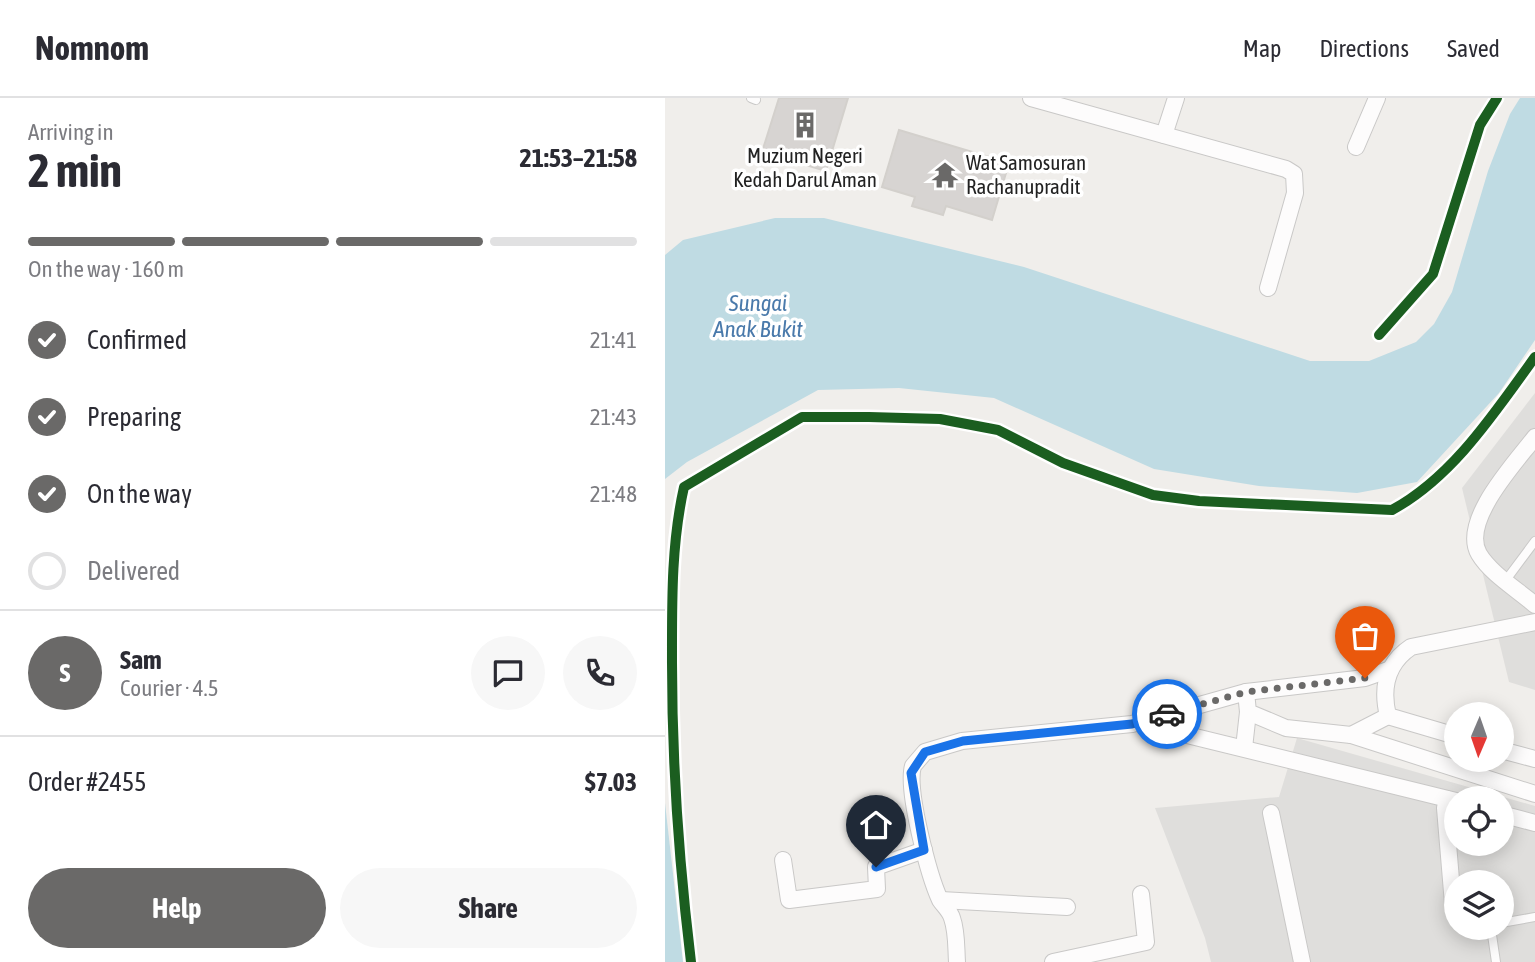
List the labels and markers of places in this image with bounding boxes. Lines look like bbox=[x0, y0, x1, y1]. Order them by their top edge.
building icon: Muzium Negeri Kedah Darul Aman bbox=[790, 110, 820, 140]
place label: Muzium Negeri Kedah Darul Aman bbox=[733, 143, 877, 191]
place label: Wat Samosuran Rachanupradit bbox=[966, 150, 1086, 198]
temple icon: Wat Samosuran Rachanupradit bbox=[930, 160, 960, 190]
pin bbox=[1335, 606, 1395, 678]
pin bbox=[846, 795, 906, 867]

